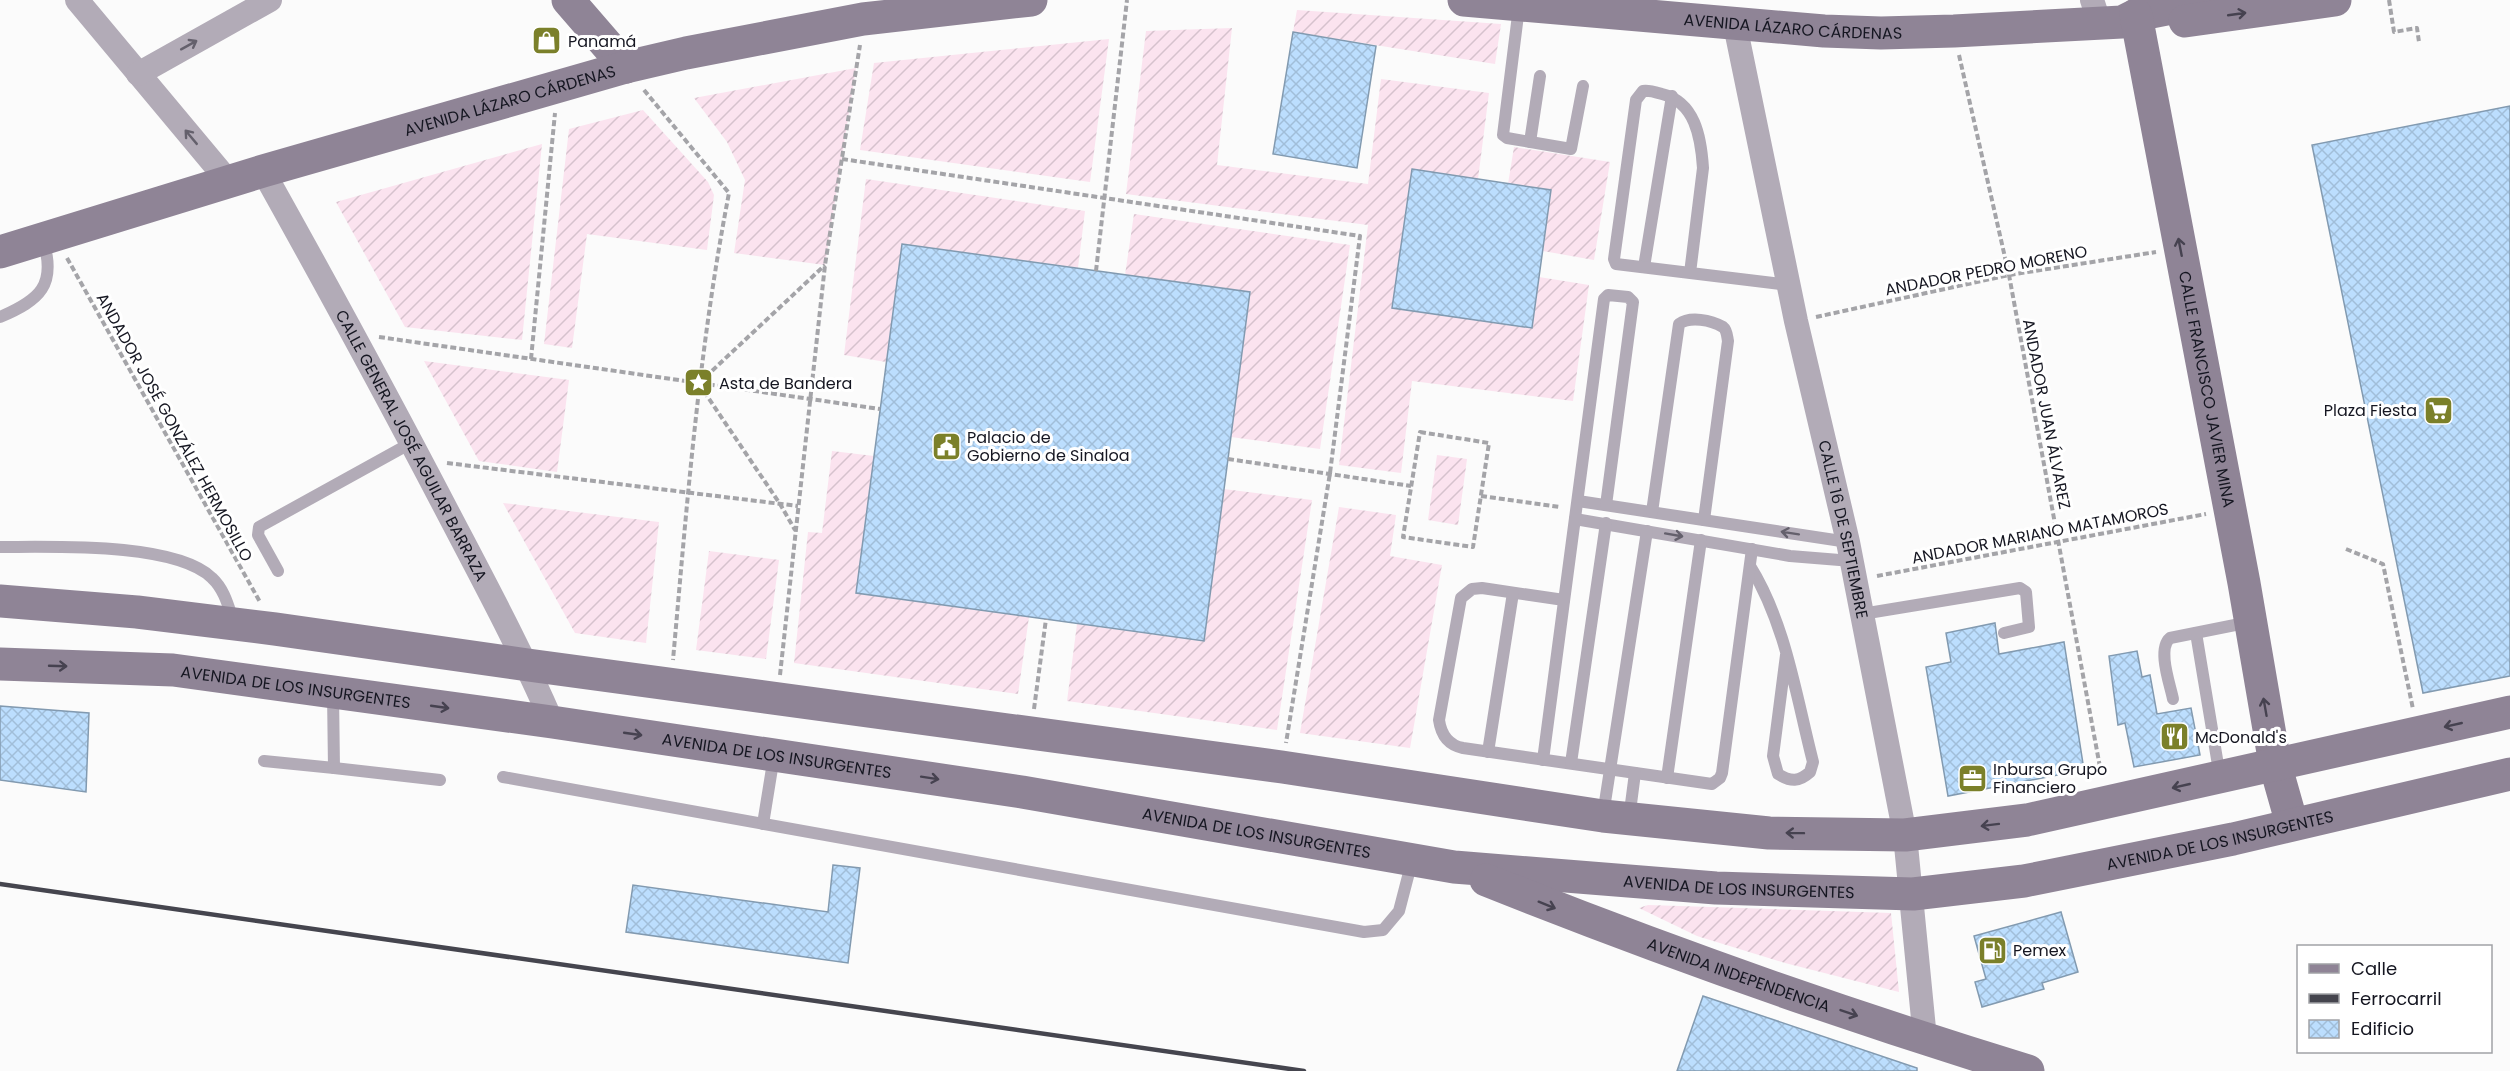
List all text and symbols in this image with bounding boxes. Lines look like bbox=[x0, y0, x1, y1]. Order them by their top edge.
street label: AVENIDA LÁZARO CÁRDENAS bbox=[1683, 8, 1902, 45]
one-way arrow bbox=[2227, 8, 2246, 19]
shop icon: Panamá bbox=[531, 25, 563, 57]
place label: Panamá bbox=[568, 30, 636, 53]
one-way arrow bbox=[180, 39, 197, 51]
street label: AVENIDA LÁZARO CÁRDENAS bbox=[402, 60, 618, 142]
one-way arrow bbox=[184, 130, 198, 145]
one-way arrow bbox=[2174, 237, 2185, 257]
street label: ANDADOR PEDRO MORENO bbox=[1883, 240, 2089, 301]
street label: CALLE FRANCISCO JAVIER MINA bbox=[2173, 269, 2240, 510]
street label: ANDADOR JOSÉ GONZÁLEZ HERMOSILLO bbox=[91, 289, 258, 566]
street label: CALLE GENERAL JOSÉ AGUILAR BARRAZA bbox=[330, 306, 493, 585]
street label: ANDADOR JUAN ÁLVAREZ bbox=[2017, 317, 2076, 511]
place icon: Asta de Bandera bbox=[682, 367, 714, 399]
place label: Asta de Bandera bbox=[719, 372, 852, 395]
supermarket icon: Plaza Fiesta bbox=[2422, 394, 2454, 426]
place label: Plaza Fiesta bbox=[2324, 399, 2417, 422]
place label: Palacio de Gobierno de Sinaloa bbox=[967, 426, 1129, 467]
public building icon: Palacio de Gobierno de Sinaloa bbox=[930, 430, 962, 462]
street label: CALLE 16 DE SEPTIEMBRE bbox=[1812, 438, 1874, 621]
street label: ANDADOR MARIANO MATAMOROS bbox=[1910, 497, 2170, 570]
one-way arrow bbox=[1780, 527, 1800, 538]
one-way arrow bbox=[1664, 530, 1684, 541]
one-way arrow bbox=[48, 660, 68, 671]
street label: AVENIDA DE LOS INSURGENTES bbox=[179, 660, 412, 714]
one-way arrow bbox=[2260, 697, 2271, 717]
one-way arrow bbox=[429, 701, 449, 712]
one-way arrow bbox=[2444, 720, 2463, 732]
restaurant icon: McDonald's bbox=[2158, 721, 2190, 753]
place label: McDonald's bbox=[2195, 726, 2287, 749]
one-way arrow bbox=[623, 728, 642, 739]
street label: AVENIDA DE LOS INSURGENTES bbox=[660, 728, 893, 784]
place label: Inbursa Grupo Financiero bbox=[1993, 758, 2107, 799]
office icon: Inbursa Grupo Financiero bbox=[1956, 762, 1988, 794]
one-way arrow bbox=[919, 773, 939, 784]
one-way arrow bbox=[2172, 780, 2191, 792]
street label: AVENIDA DE LOS INSURGENTES bbox=[1140, 802, 1373, 864]
street label: AVENIDA DE LOS INSURGENTES bbox=[2104, 805, 2336, 876]
one-way arrow bbox=[1980, 819, 2000, 830]
one-way arrow bbox=[1786, 828, 1806, 839]
street label: AVENIDA DE LOS INSURGENTES bbox=[1622, 870, 1855, 904]
one-way arrow bbox=[1537, 900, 1556, 911]
street label: AVENIDA INDEPENDENCIA bbox=[1644, 932, 1833, 1018]
fuel station icon: Pemex bbox=[1976, 934, 2008, 966]
place label: Pemex bbox=[2013, 939, 2067, 962]
legend bbox=[2297, 945, 2492, 1053]
text: Calle bbox=[2351, 956, 2397, 981]
text: Ferrocarril bbox=[2351, 986, 2442, 1011]
one-way arrow bbox=[1839, 1008, 1858, 1019]
text: Edificio bbox=[2351, 1016, 2414, 1041]

